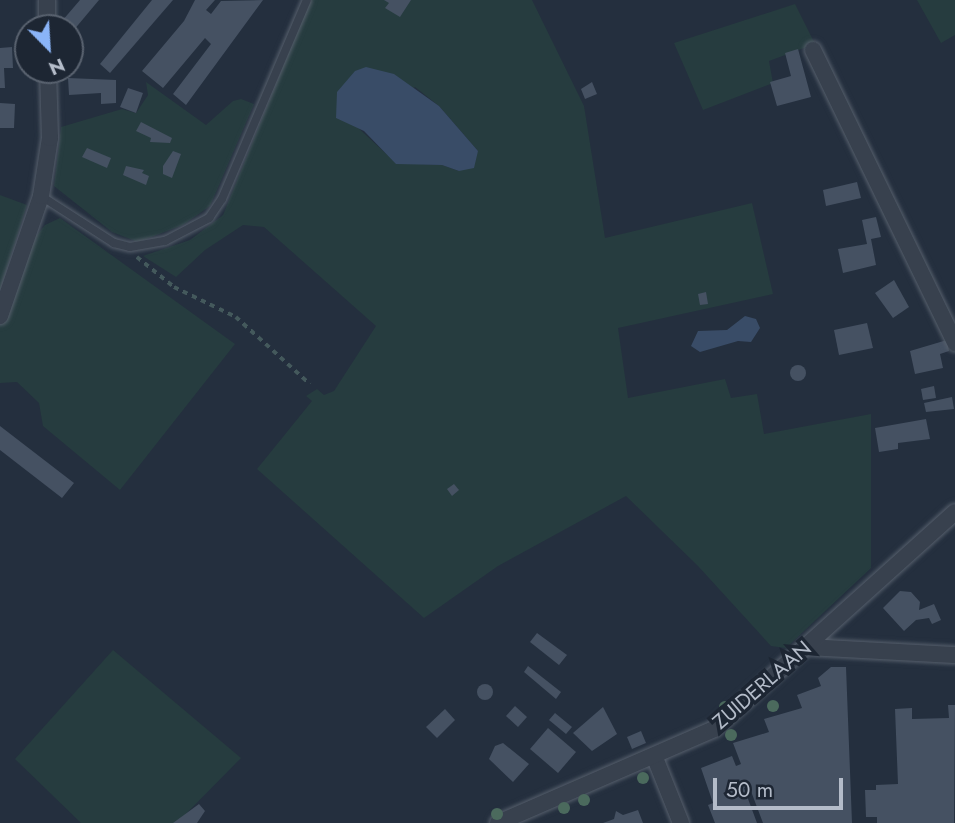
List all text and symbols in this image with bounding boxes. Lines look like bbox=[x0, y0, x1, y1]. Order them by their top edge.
north arrow bbox=[14, 14, 84, 84]
text: N bbox=[45, 51, 69, 82]
street label: ZUIDERLAAN bbox=[708, 635, 816, 735]
scale bar bbox=[717, 764, 846, 808]
text: 50 m bbox=[726, 775, 773, 805]

